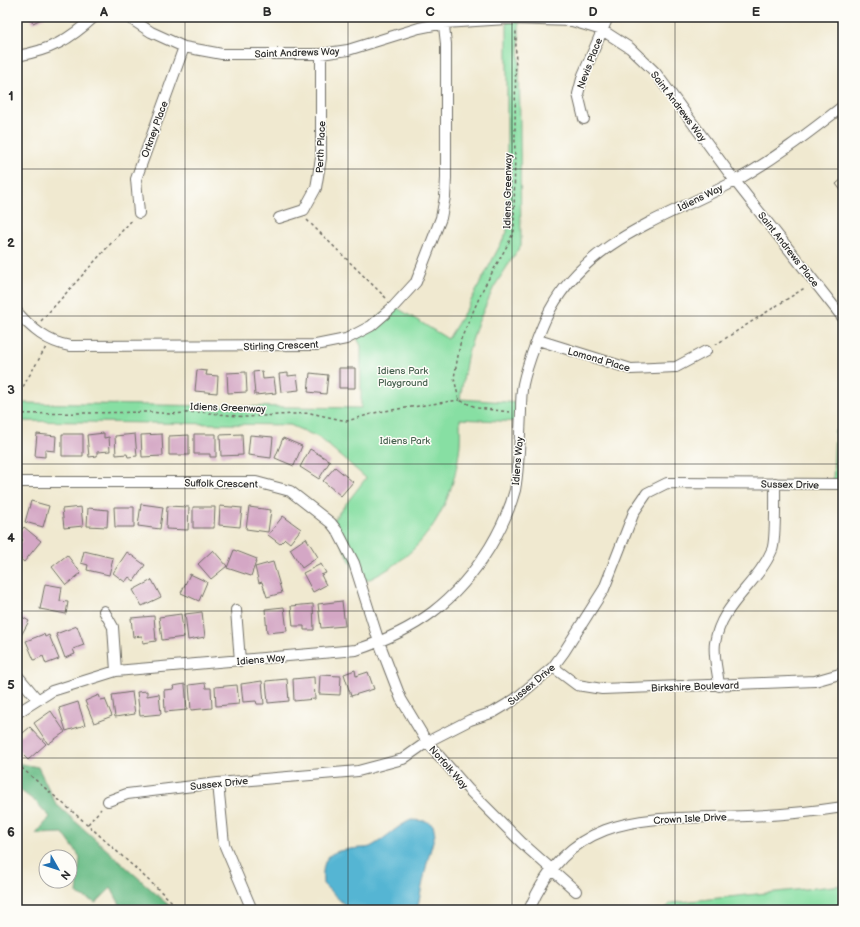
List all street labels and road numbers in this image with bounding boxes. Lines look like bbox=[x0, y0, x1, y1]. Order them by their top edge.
street label: Nevis Place bbox=[575, 36, 605, 91]
street label: Saint Andrews Way bbox=[254, 46, 340, 60]
street label: Saint Andrews Way bbox=[648, 69, 709, 145]
street label: Orkney Place bbox=[139, 99, 171, 159]
street label: Perth Place bbox=[314, 121, 328, 173]
street label: Idiens Greenway bbox=[501, 153, 515, 229]
street label: Idiens Way bbox=[676, 182, 725, 214]
street label: Saint Andrews Place bbox=[755, 210, 821, 290]
street label: Stirling Crescent bbox=[243, 339, 319, 353]
street label: Lomond Place bbox=[566, 345, 631, 375]
street label: Idiens Greenway bbox=[190, 401, 266, 415]
street label: Idiens Way bbox=[510, 436, 526, 486]
street label: Suffolk Crescent bbox=[184, 477, 258, 491]
street label: Sussex Drive bbox=[761, 478, 819, 492]
street label: Idiens Way bbox=[236, 652, 286, 668]
street label: Sussex Drive bbox=[505, 661, 558, 708]
street label: Birkshire Boulevard bbox=[651, 679, 740, 695]
street label: Norfolk Way bbox=[426, 744, 471, 792]
street label: Sussex Drive bbox=[190, 775, 249, 793]
street label: Crown Isle Drive bbox=[653, 811, 727, 827]

